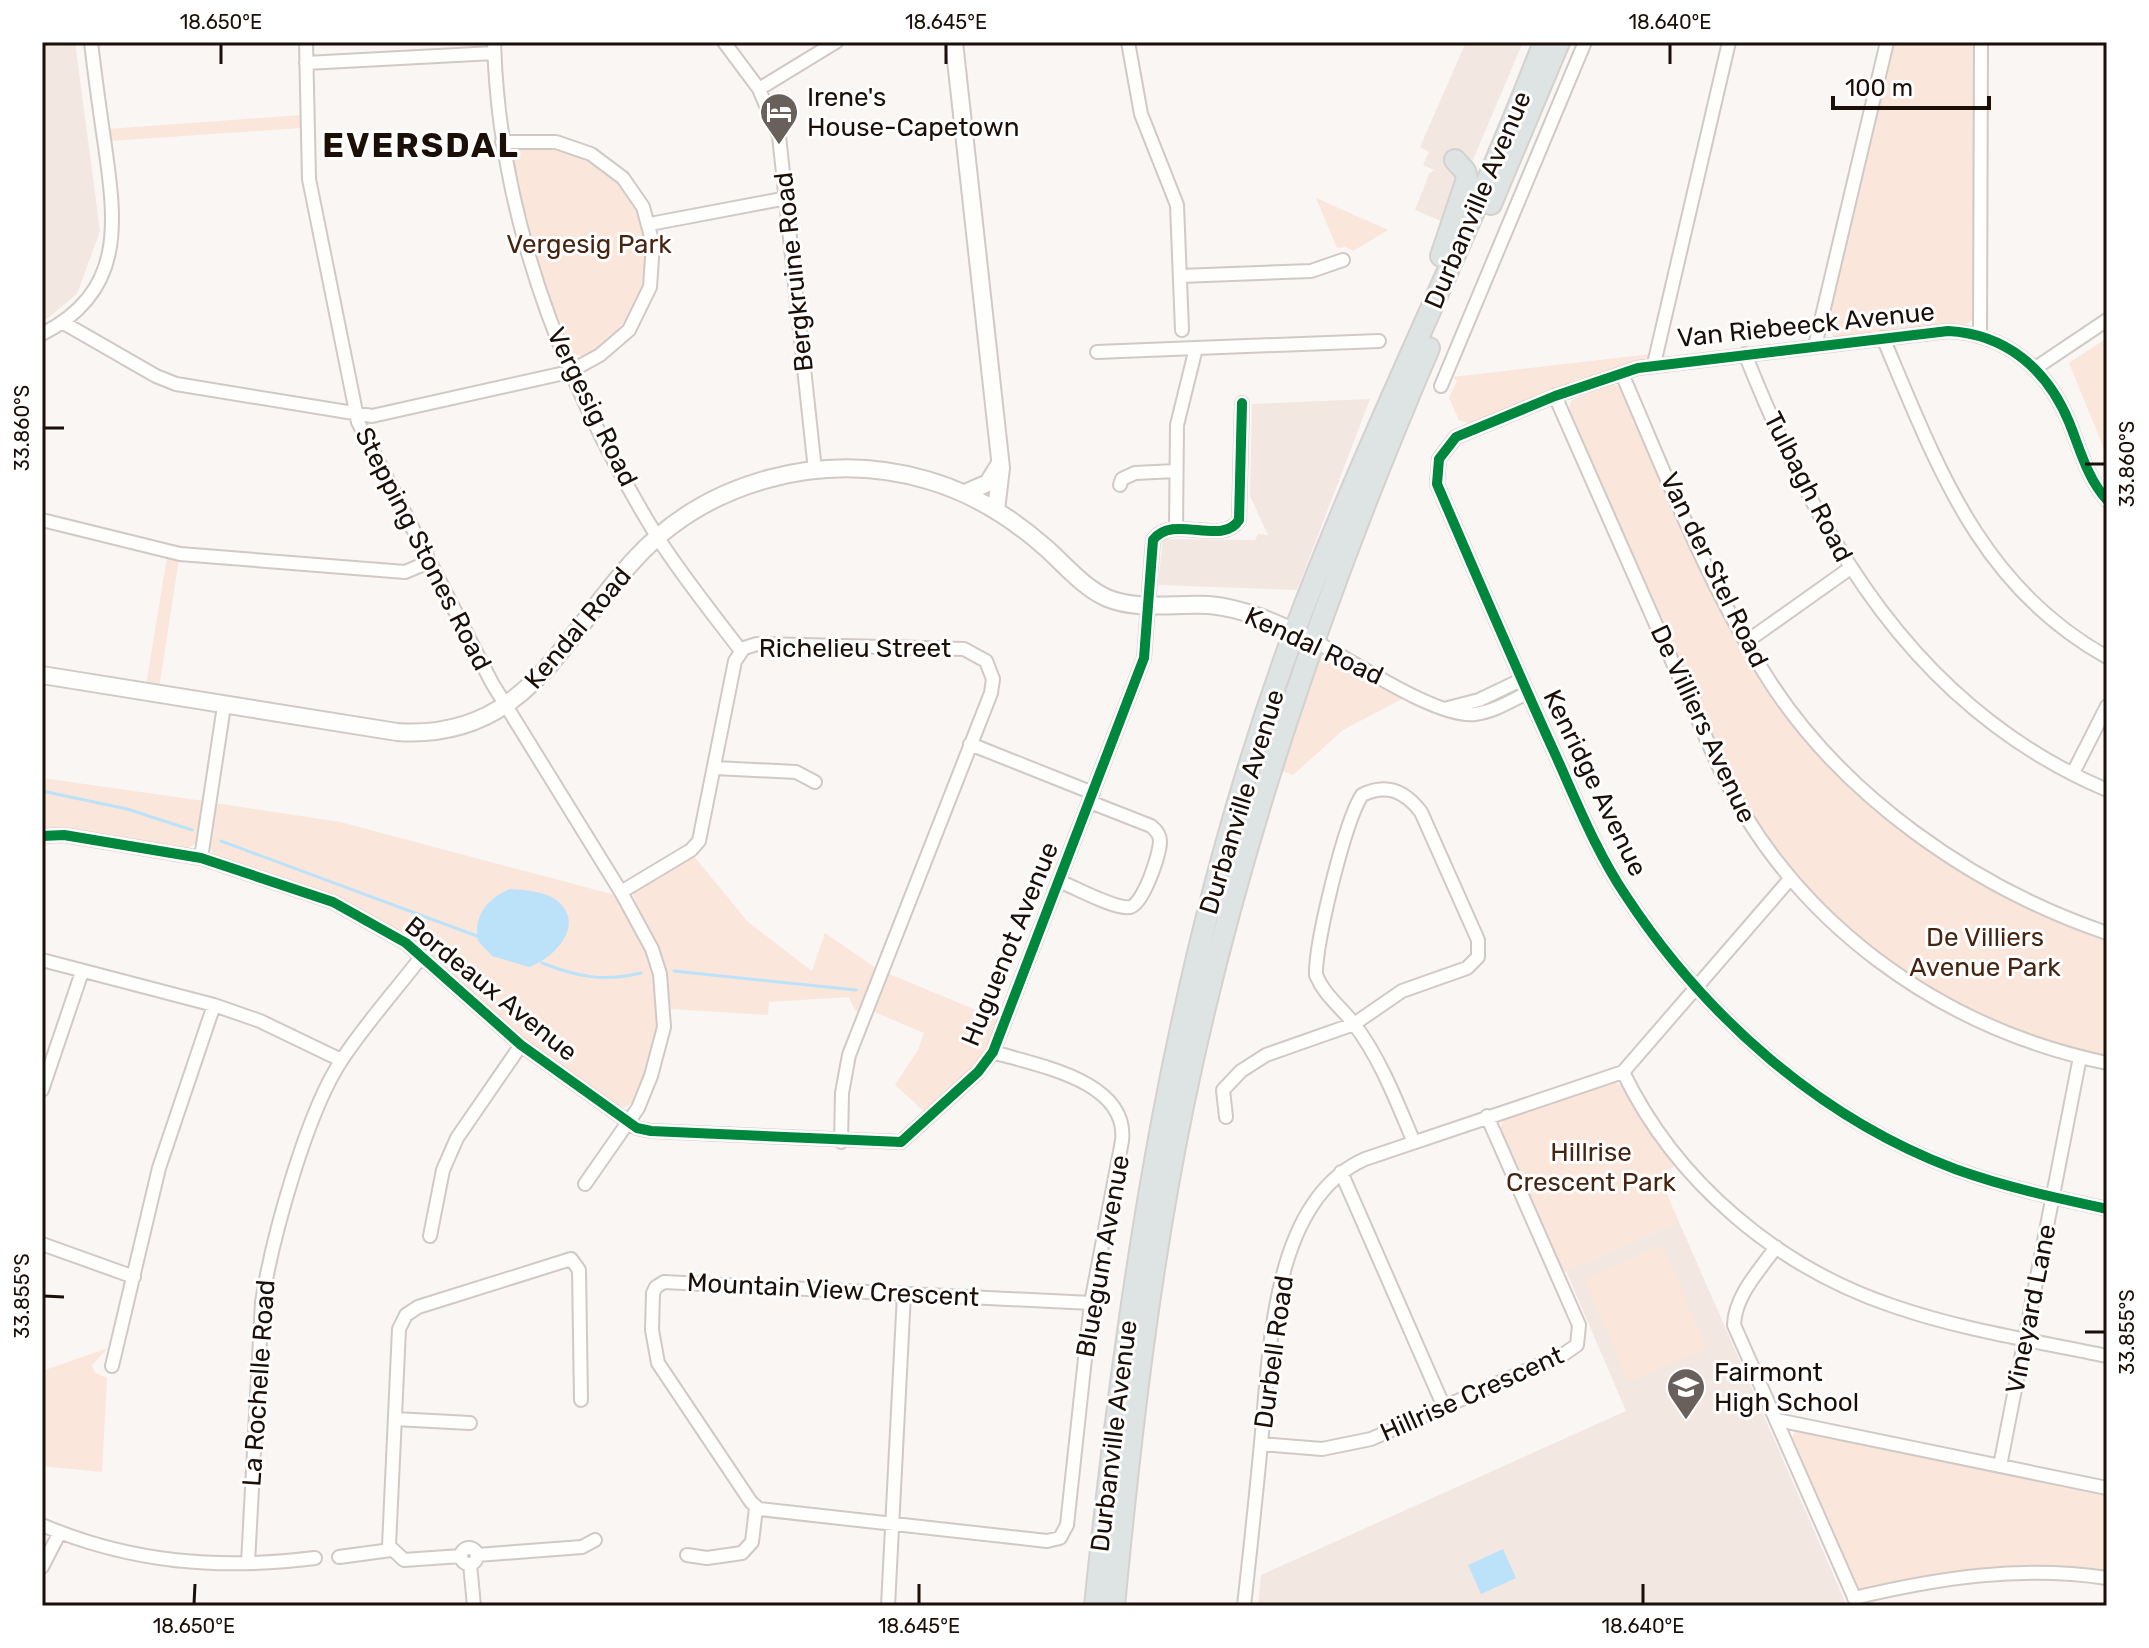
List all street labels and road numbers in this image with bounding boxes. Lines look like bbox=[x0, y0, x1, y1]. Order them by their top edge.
street label: Durbanville Avenue bbox=[1418, 87, 1538, 313]
street label: Bergkruine Road bbox=[768, 171, 820, 373]
street label: Van Riebeeck Avenue bbox=[1676, 296, 1936, 354]
street label: Vergesig Road bbox=[540, 322, 644, 492]
street label: Tulbagh Road bbox=[1757, 407, 1859, 567]
street label: Stepping Stones Road bbox=[348, 422, 498, 676]
street label: Van der Stel Road bbox=[1653, 468, 1775, 672]
street label: Kendal Road bbox=[518, 561, 638, 695]
street label: Kendal Road bbox=[1240, 600, 1388, 692]
street label: De Villiers Avenue bbox=[1644, 620, 1762, 828]
street label: Richelieu Street bbox=[759, 633, 951, 664]
street label: Kenridge Avenue bbox=[1536, 685, 1654, 881]
street label: Durbanville Avenue bbox=[1193, 686, 1291, 918]
street label: Huguenot Avenue bbox=[955, 837, 1065, 1051]
street label: Bordeaux Avenue bbox=[399, 910, 583, 1068]
street label: Bluegum Avenue bbox=[1070, 1152, 1136, 1360]
street label: Vineyard Lane bbox=[1999, 1222, 2063, 1396]
street label: Mountain View Crescent bbox=[686, 1267, 980, 1313]
street label: Durbell Road bbox=[1248, 1274, 1300, 1430]
street label: La Rochelle Road bbox=[236, 1279, 282, 1487]
street label: Durbanville Avenue bbox=[1084, 1318, 1144, 1554]
street label: Hillrise Crescent bbox=[1376, 1340, 1568, 1448]

